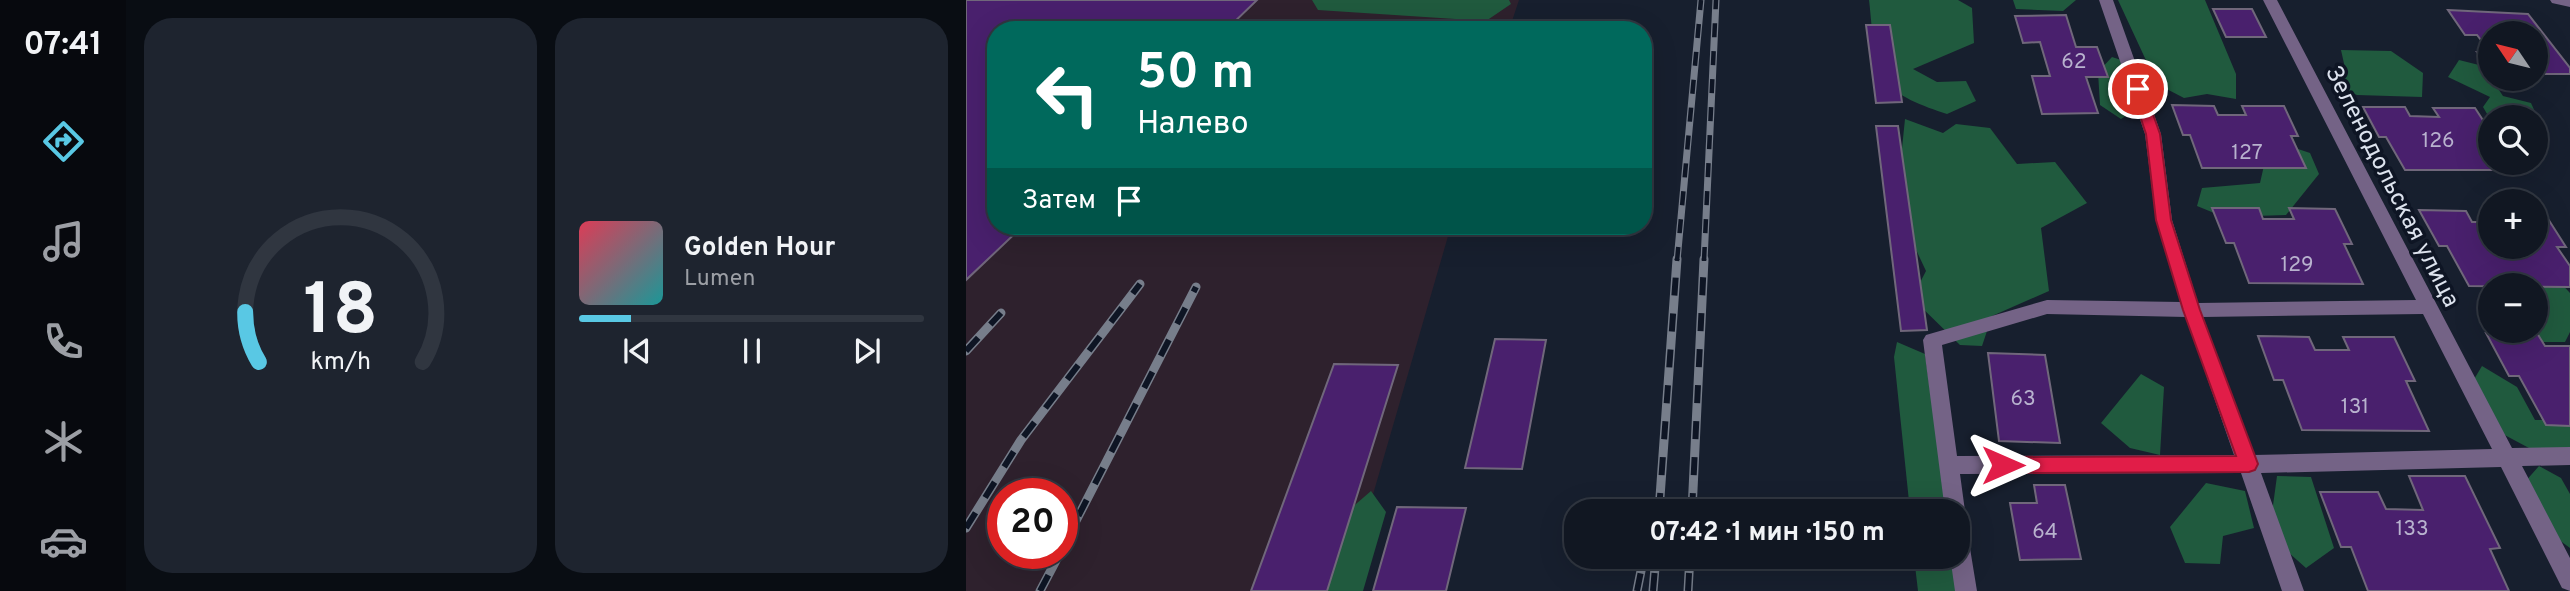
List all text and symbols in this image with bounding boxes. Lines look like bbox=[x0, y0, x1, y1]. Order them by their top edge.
north arrow bbox=[2478, 21, 2548, 91]
map controls bbox=[2478, 21, 2548, 343]
text: 07:41 bbox=[24, 26, 102, 66]
text: 50 m bbox=[1137, 44, 1254, 106]
icon: left bbox=[1022, 49, 1113, 140]
house number: 62 bbox=[2061, 49, 2087, 76]
pin bbox=[2108, 59, 2168, 119]
street label: Зеленодольская улица bbox=[2317, 61, 2465, 313]
icon: arrive bbox=[2119, 70, 2157, 108]
text: Налево bbox=[1137, 105, 1249, 145]
button: search bbox=[2478, 105, 2548, 175]
icon: directions bbox=[39, 117, 88, 166]
house number: 126 bbox=[2421, 128, 2455, 155]
house number: 127 bbox=[2231, 140, 2263, 167]
icon: arrive bbox=[1110, 182, 1148, 220]
text: Затем bbox=[1022, 185, 1096, 218]
button: + bbox=[2478, 189, 2548, 259]
icon: music bbox=[39, 217, 88, 266]
text: Golden Hour bbox=[684, 232, 835, 265]
house number: 129 bbox=[2280, 252, 2314, 279]
text: Lumen bbox=[684, 265, 755, 294]
text: 18 bbox=[303, 268, 378, 360]
button: − bbox=[2478, 273, 2548, 343]
icon: phone bbox=[39, 317, 88, 366]
icon: previous bbox=[618, 332, 656, 370]
icon: pause bbox=[733, 332, 771, 370]
icon: next bbox=[848, 332, 886, 370]
text: km/h bbox=[310, 346, 371, 378]
house number: 63 bbox=[2010, 386, 2036, 413]
house number: 131 bbox=[2341, 394, 2369, 421]
icon: climate bbox=[39, 417, 88, 466]
position arrow bbox=[1966, 428, 2040, 502]
speed limit sign: 20 bbox=[987, 478, 1078, 569]
house number: 133 bbox=[2395, 516, 2429, 543]
icon: car bbox=[39, 517, 88, 566]
text: 07:42 · 1 мин · 150 m bbox=[1649, 517, 1885, 550]
house number: 64 bbox=[2032, 519, 2058, 546]

